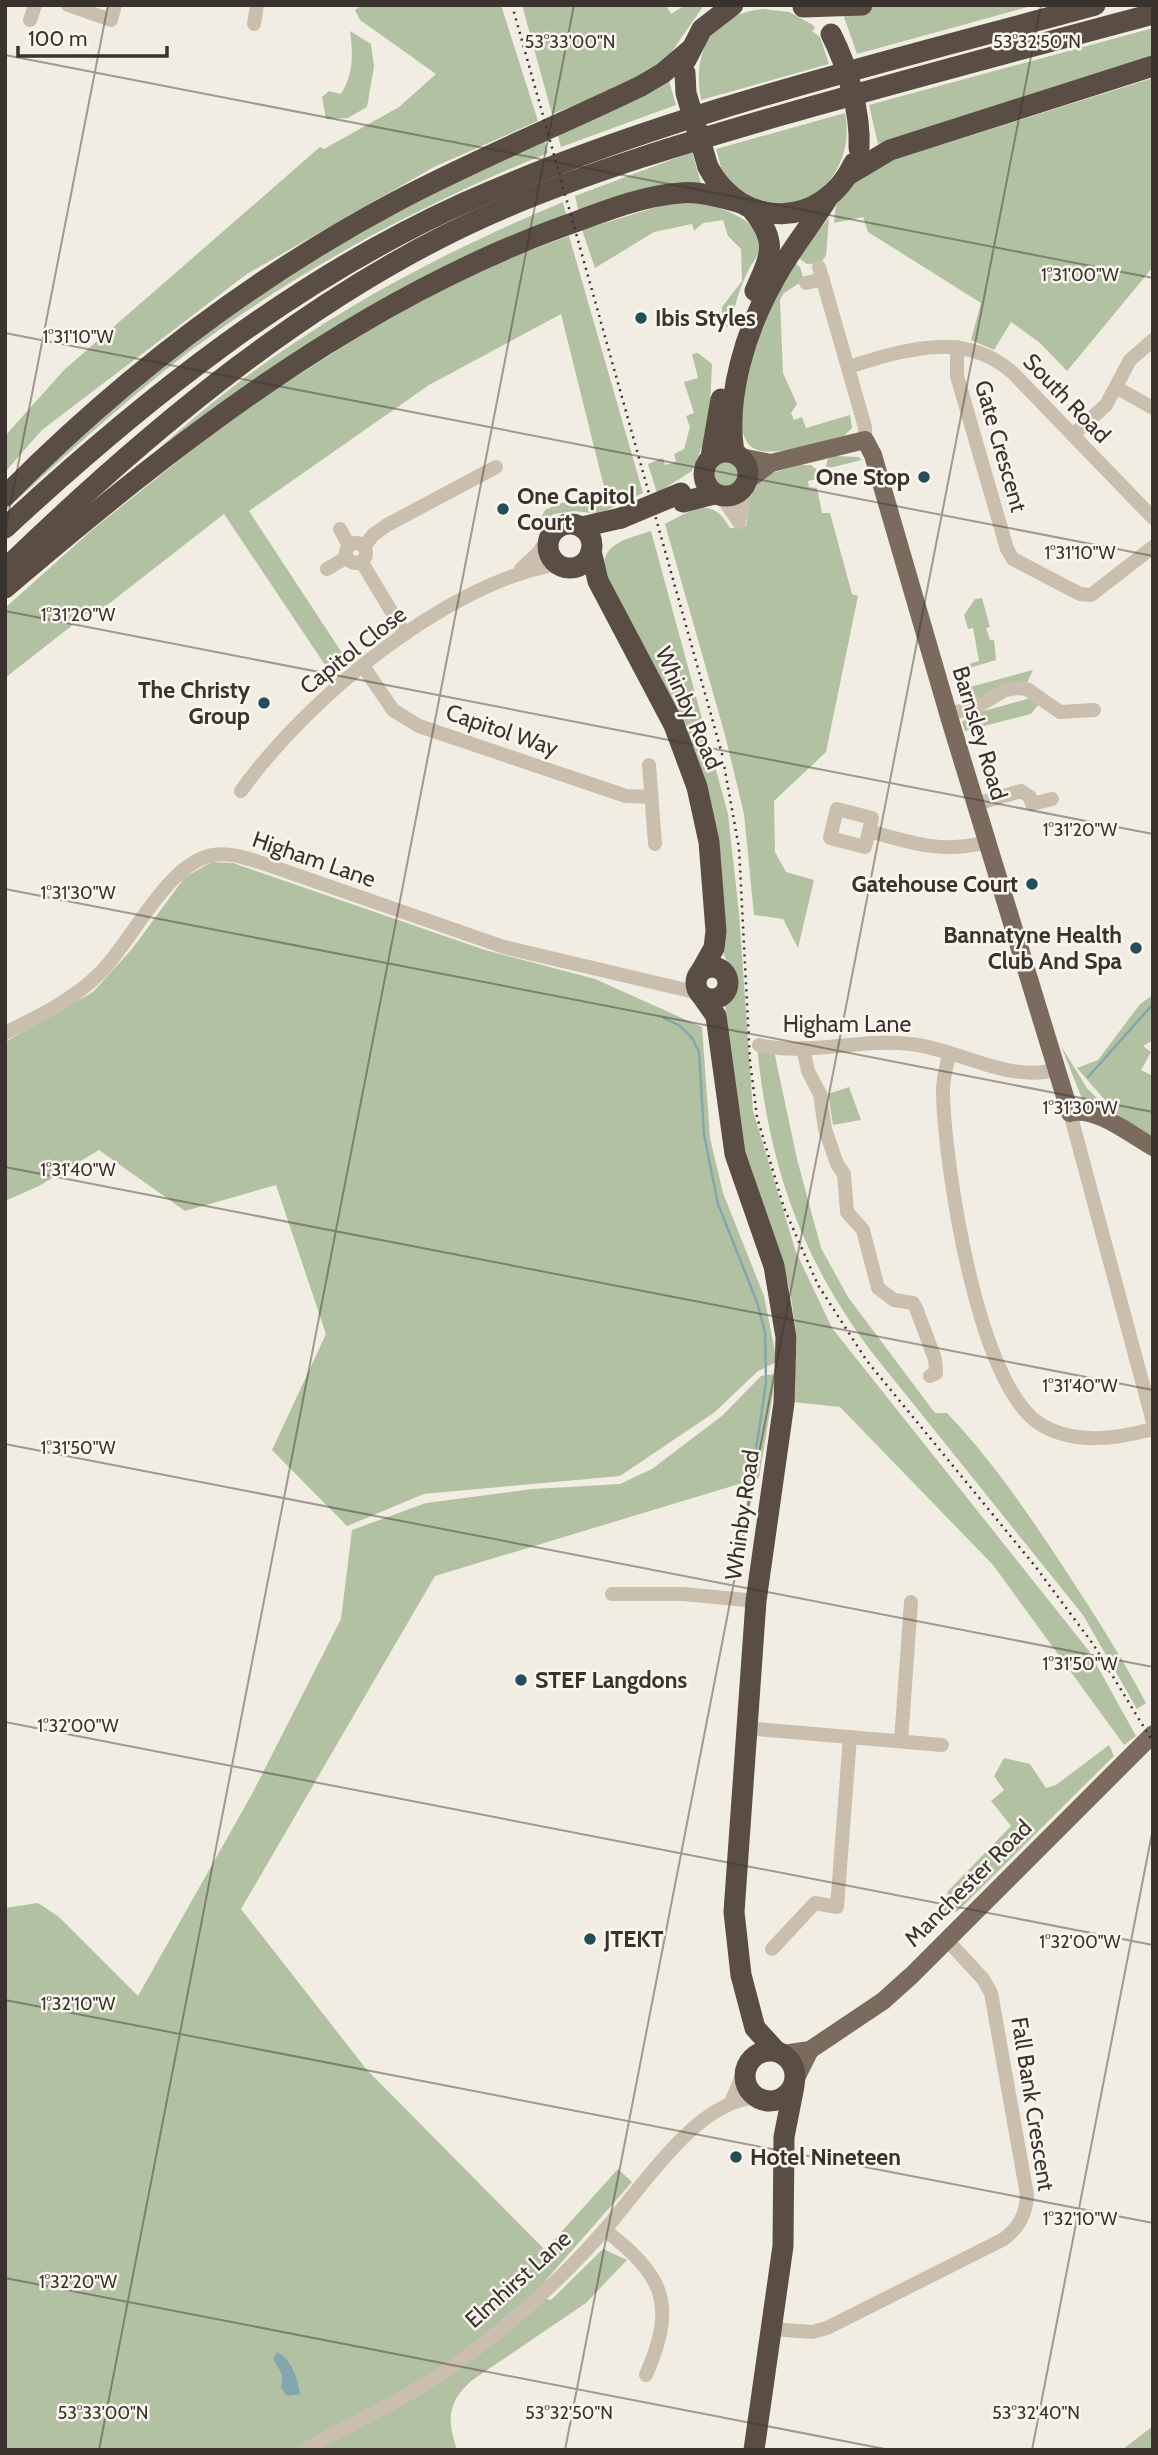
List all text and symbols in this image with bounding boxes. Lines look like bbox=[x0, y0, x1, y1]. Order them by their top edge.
scale bar bbox=[18, 14, 166, 58]
text: 100 m bbox=[28, 26, 87, 51]
text: 53°33'00"N bbox=[525, 31, 615, 53]
text: 53°32'50"N bbox=[993, 31, 1081, 53]
text: 1°31'00"W bbox=[1041, 264, 1119, 286]
place label: Ibis Styles bbox=[655, 304, 756, 332]
marker: Ibis Styles bbox=[633, 310, 649, 326]
text: 1°31'10"W bbox=[42, 326, 114, 348]
street label: South Road bbox=[1018, 347, 1116, 449]
street label: Gate Crescent bbox=[969, 377, 1033, 515]
place label: One Stop bbox=[816, 463, 910, 491]
marker: One Stop bbox=[916, 469, 932, 485]
place label: One Capitol Court bbox=[517, 482, 635, 536]
marker: One Capitol Court bbox=[495, 501, 511, 517]
text: 1°31'10"W bbox=[1044, 542, 1116, 564]
street label: Capitol Close bbox=[294, 600, 412, 700]
text: 1°31'20"W bbox=[41, 604, 115, 626]
street label: Whinby Road bbox=[650, 642, 728, 774]
street label: Barnsley Road bbox=[946, 663, 1014, 803]
place label: The Christy Group bbox=[138, 676, 251, 730]
marker: The Christy Group bbox=[256, 695, 272, 711]
street label: Capitol Way bbox=[442, 698, 562, 762]
text: 1°31'20"W bbox=[1043, 819, 1117, 841]
street label: Higham Lane bbox=[249, 825, 379, 893]
place label: Gatehouse Court bbox=[851, 870, 1018, 898]
marker: Gatehouse Court bbox=[1024, 876, 1040, 892]
text: 1°31'30"W bbox=[41, 882, 115, 904]
place label: Bannatyne Health Club And Spa bbox=[943, 921, 1123, 975]
marker: Bannatyne Health Club And Spa bbox=[1128, 940, 1144, 956]
street label: Higham Lane bbox=[783, 1010, 911, 1038]
text: 1°31'30"W bbox=[1043, 1097, 1117, 1119]
text: 1°31'40"W bbox=[40, 1159, 116, 1181]
text: 1°31'40"W bbox=[1042, 1375, 1118, 1397]
text: 1°31'50"W bbox=[41, 1437, 115, 1459]
street label: Whinby Road bbox=[719, 1448, 765, 1582]
text: 1°31'50"W bbox=[1043, 1653, 1117, 1675]
place label: STEF Langdons bbox=[535, 1666, 687, 1694]
marker: STEF Langdons bbox=[513, 1672, 529, 1688]
text: 1°32'00"W bbox=[37, 1715, 119, 1737]
street label: Manchester Road bbox=[899, 1814, 1037, 1952]
place label: JTEKT bbox=[603, 1925, 664, 1953]
marker: JTEKT bbox=[582, 1931, 598, 1947]
text: 1°32'00"W bbox=[1039, 1931, 1121, 1953]
text: 1°32'10"W bbox=[41, 1993, 115, 2015]
street label: Fall Bank Crescent bbox=[1005, 2015, 1061, 2193]
place label: Hotel Nineteen bbox=[750, 2143, 901, 2171]
marker: Hotel Nineteen bbox=[728, 2149, 744, 2165]
text: 1°32'10"W bbox=[1043, 2208, 1117, 2230]
street label: Elmhirst Lane bbox=[459, 2224, 577, 2334]
text: 1°32'20"W bbox=[39, 2271, 117, 2293]
text: 53°33'00"N bbox=[58, 2402, 148, 2424]
text: 53°32'50"N bbox=[525, 2402, 613, 2424]
text: 53°32'40"N bbox=[992, 2402, 1080, 2424]

